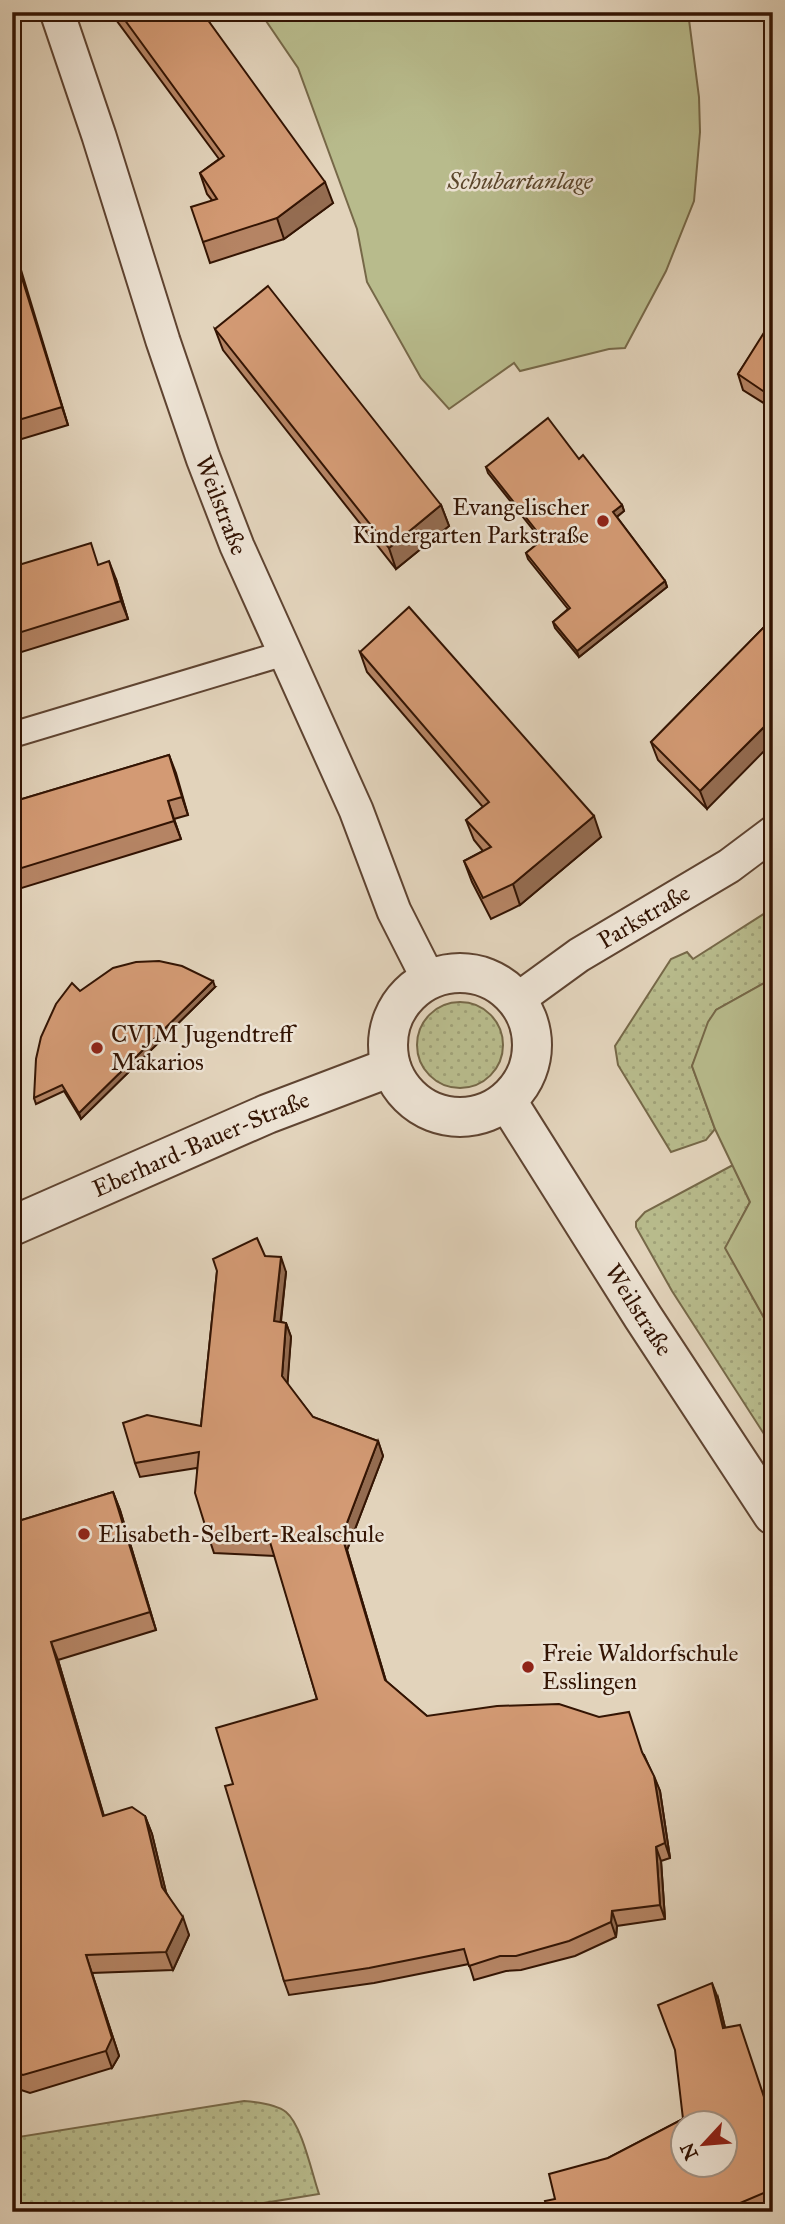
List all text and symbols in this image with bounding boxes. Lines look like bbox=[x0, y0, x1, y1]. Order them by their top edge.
park label: Schubartanlage bbox=[446, 166, 594, 196]
street label: Weilstraße bbox=[189, 451, 254, 560]
place label: Evangelischer Kindergarten Parkstraße bbox=[352, 492, 589, 550]
marker: Evangelischer Kindergarten Parkstraße bbox=[595, 513, 611, 529]
street label: Parkstraße bbox=[592, 878, 695, 956]
place label: CVJM Jugendtreff Makarios bbox=[111, 1019, 297, 1077]
marker: CVJM Jugendtreff Makarios bbox=[89, 1040, 105, 1056]
street label: Eberhard-Bauer-Straße bbox=[88, 1084, 314, 1204]
street label: Weilstraße bbox=[598, 1258, 679, 1362]
place label: Elisabeth-Selbert-Realschule bbox=[98, 1519, 384, 1549]
marker: Elisabeth-Selbert-Realschule bbox=[76, 1526, 92, 1542]
place label: Freie Waldorfschule Esslingen bbox=[542, 1638, 738, 1696]
marker: Freie Waldorfschule Esslingen bbox=[520, 1659, 536, 1675]
north arrow bbox=[670, 2108, 740, 2178]
text: N bbox=[675, 2139, 703, 2164]

